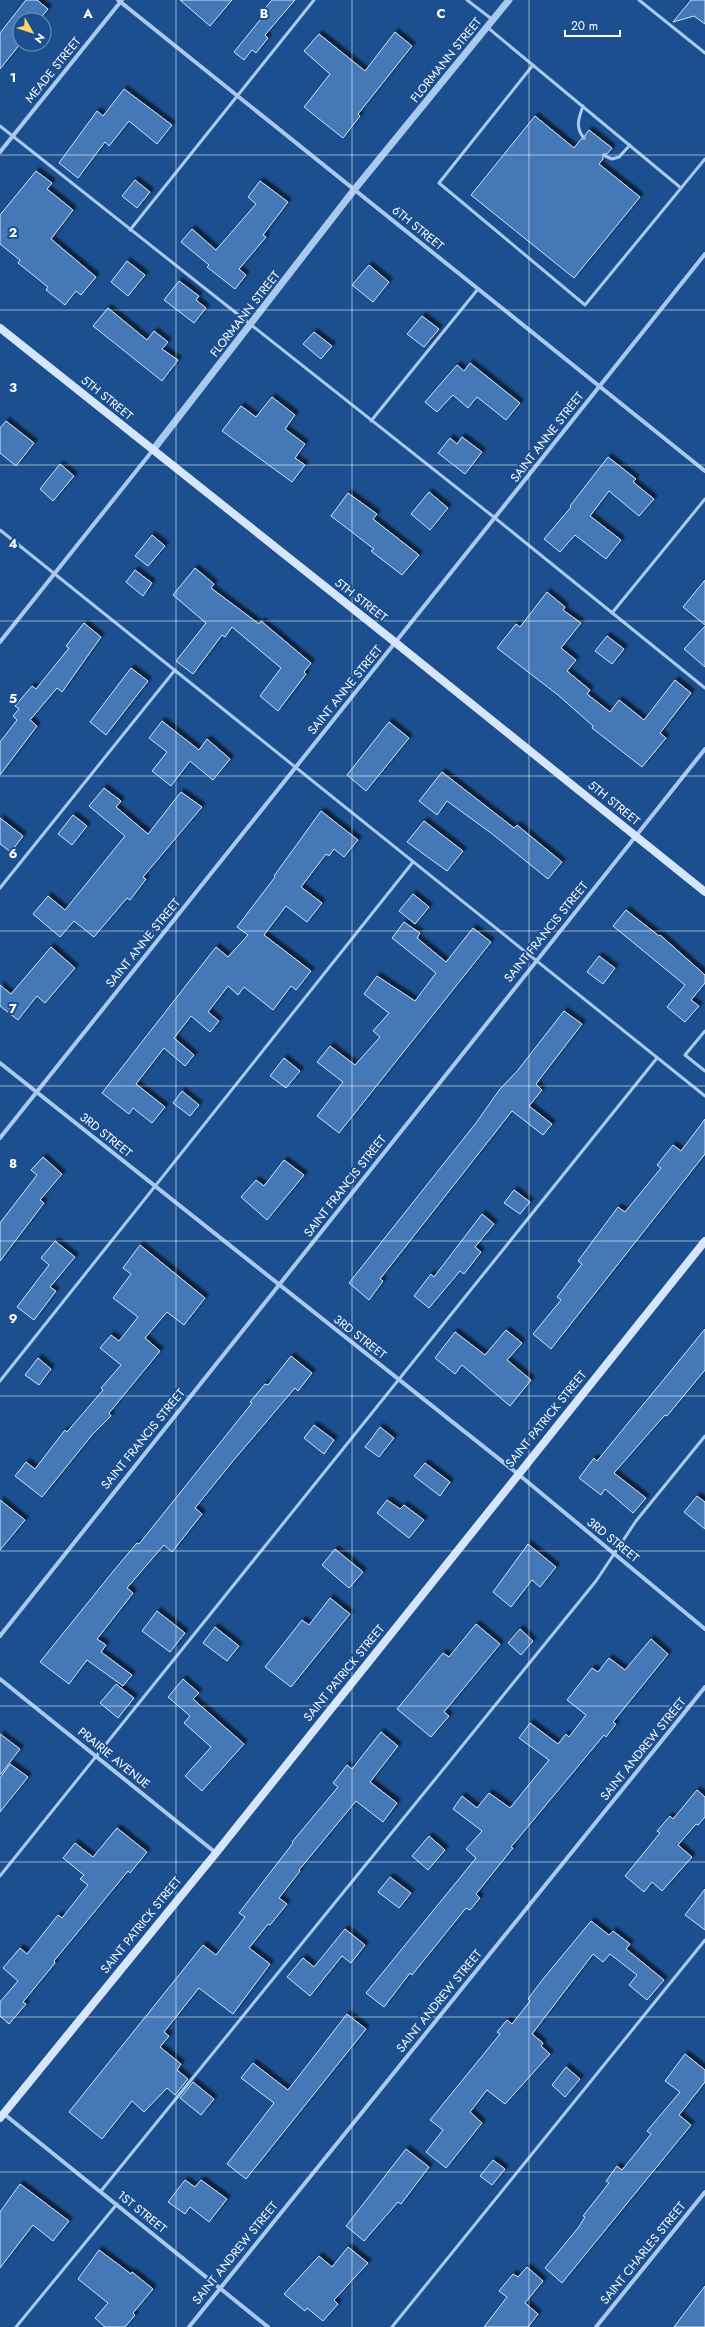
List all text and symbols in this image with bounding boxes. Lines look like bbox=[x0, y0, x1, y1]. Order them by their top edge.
text: A bbox=[82, 4, 93, 23]
text: B bbox=[260, 4, 269, 23]
text: C bbox=[436, 4, 446, 23]
north arrow bbox=[12, 12, 52, 52]
scale bar bbox=[565, 12, 620, 38]
street label: FLORMANN STREET bbox=[406, 13, 486, 106]
text: 20 m bbox=[571, 17, 598, 35]
text: N bbox=[31, 30, 49, 47]
street label: MEADE STREET bbox=[21, 33, 86, 107]
text: 1 bbox=[10, 68, 16, 87]
street label: 6TH STREET bbox=[388, 201, 448, 255]
text: 2 bbox=[9, 223, 17, 242]
street label: FLORMANN STREET bbox=[206, 267, 285, 361]
street label: 5TH STREET bbox=[77, 371, 137, 425]
text: 3 bbox=[9, 378, 17, 397]
street label: SAINT ANNE STREET bbox=[506, 388, 588, 486]
text: 4 bbox=[8, 534, 18, 553]
street label: 5TH STREET bbox=[331, 574, 391, 626]
street label: SAINT ANNE STREET bbox=[303, 641, 387, 739]
text: 5 bbox=[9, 689, 17, 708]
street label: 5TH STREET bbox=[584, 776, 644, 830]
text: 6 bbox=[9, 844, 18, 863]
street label: SAINT FRANCIS STREET bbox=[500, 878, 593, 986]
street label: SAINT ANNE STREET bbox=[101, 894, 185, 992]
text: 7 bbox=[9, 999, 17, 1018]
street label: 3RD STREET bbox=[76, 1108, 136, 1162]
street label: SAINT FRANCIS STREET bbox=[299, 1131, 391, 1241]
text: 8 bbox=[9, 1154, 17, 1173]
text: 9 bbox=[9, 1309, 18, 1328]
street label: 3RD STREET bbox=[330, 1311, 391, 1364]
street label: SAINT PATRICK STREET bbox=[501, 1366, 591, 1471]
street label: SAINT FRANCIS STREET bbox=[97, 1385, 190, 1493]
street label: 3RD STREET bbox=[583, 1513, 643, 1567]
street label: SAINT PATRICK STREET bbox=[299, 1620, 389, 1725]
street label: SAINT ANDREW STREET bbox=[596, 1693, 690, 1804]
street label: PRAIRIE AVENUE bbox=[74, 1723, 154, 1793]
street label: SAINT PATRICK STREET bbox=[96, 1872, 186, 1977]
street label: SAINT ANDREW STREET bbox=[392, 1945, 486, 2056]
street label: 1ST STREET bbox=[113, 2186, 171, 2238]
street label: SAINT ANDREW STREET bbox=[188, 2197, 282, 2308]
street label: SAINT CHARLES STREET bbox=[596, 2198, 690, 2308]

